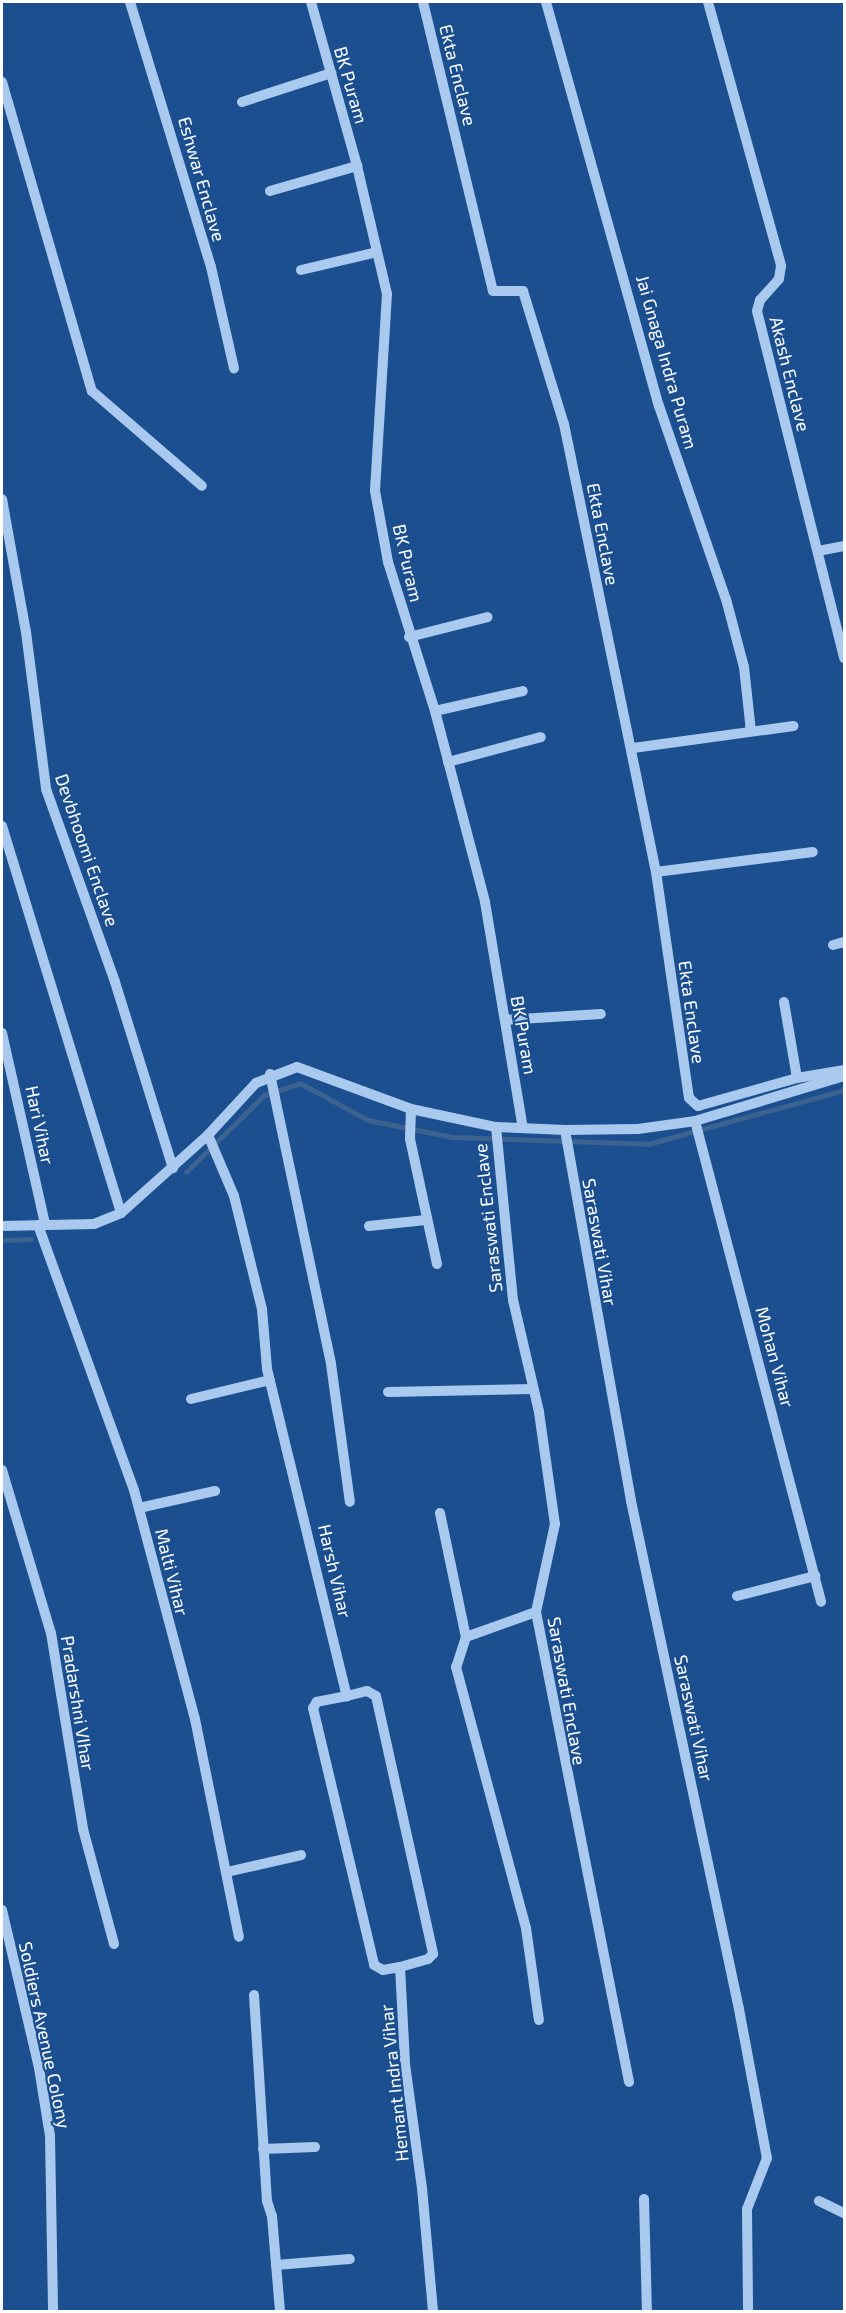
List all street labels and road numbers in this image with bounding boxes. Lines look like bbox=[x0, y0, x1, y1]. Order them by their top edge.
street label: Ekta Enclave bbox=[435, 22, 481, 128]
street label: BK Puram bbox=[330, 44, 372, 126]
street label: Eshwar Enclave bbox=[174, 114, 230, 244]
street label: Jai Gnaga Indra Puram bbox=[632, 272, 702, 452]
street label: Akash Enclave bbox=[765, 314, 815, 434]
street label: Ekta Enclave bbox=[583, 481, 623, 587]
street label: BK Puram bbox=[389, 522, 427, 604]
street label: Devbhoomi Enclave bbox=[51, 771, 123, 929]
street label: Ekta Enclave bbox=[674, 959, 710, 1065]
street label: BK Puram bbox=[506, 994, 542, 1076]
street label: Hari Vihar bbox=[21, 1083, 59, 1167]
street label: Saraswati Enclave bbox=[469, 1142, 507, 1294]
street label: Saraswati Vihar bbox=[578, 1177, 622, 1307]
street label: Mohan Vihar bbox=[751, 1304, 799, 1410]
street label: Harsh Vihar bbox=[314, 1522, 356, 1620]
street label: Malti Vihar bbox=[151, 1526, 193, 1618]
street label: Saraswati Enclave bbox=[543, 1615, 591, 1767]
street label: Pradarshni VIhar bbox=[57, 1634, 99, 1772]
street label: Saraswati Vihar bbox=[670, 1653, 718, 1783]
street label: Soldiers Avenue Colony bbox=[15, 1939, 75, 2131]
street label: Hemant Indra Vihar bbox=[375, 2003, 413, 2163]

